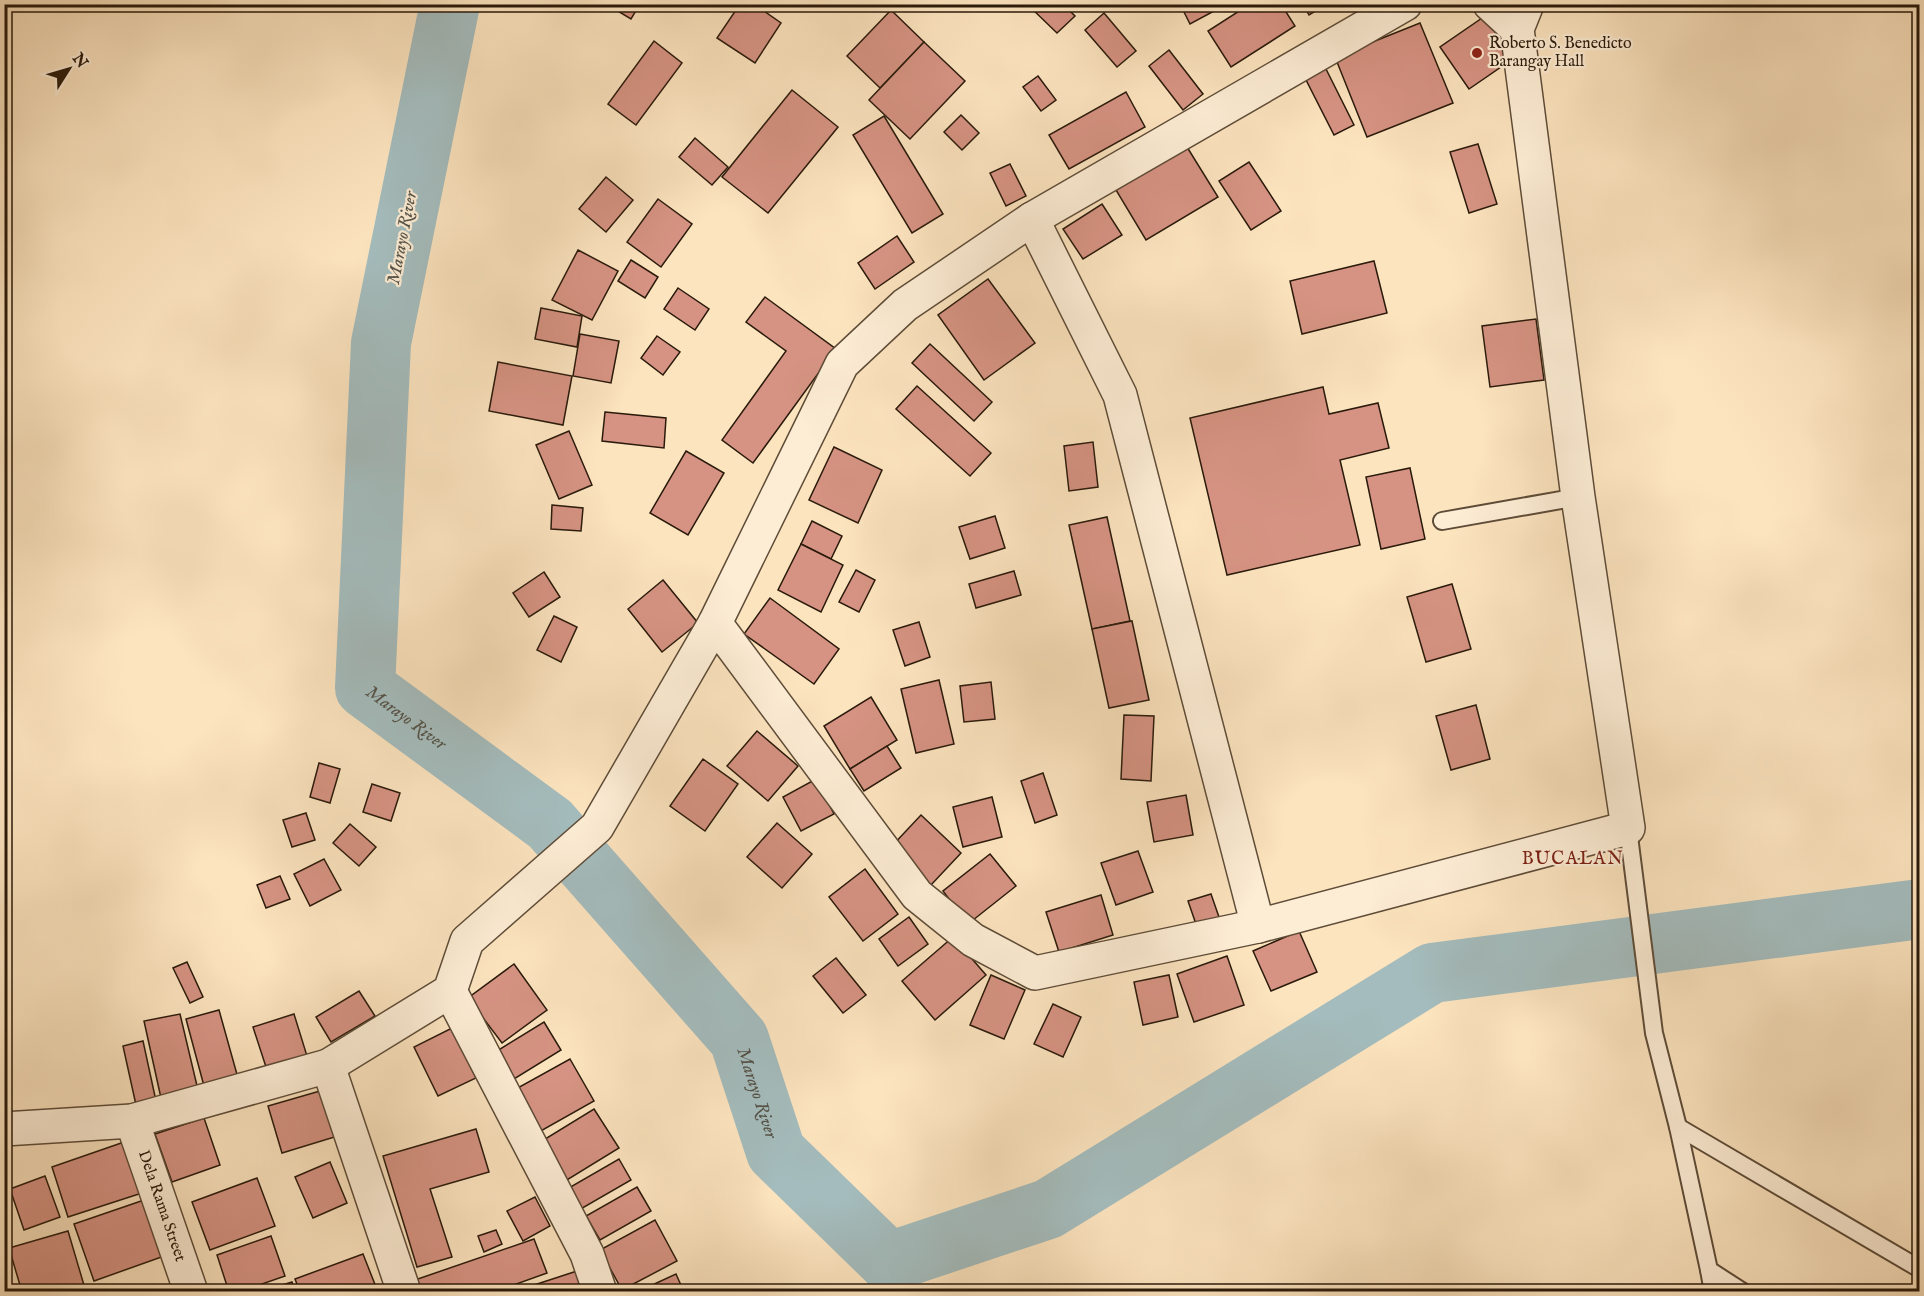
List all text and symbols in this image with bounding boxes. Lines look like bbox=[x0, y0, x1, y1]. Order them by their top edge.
place label: Roberto S. Benedicto Barangay Hall bbox=[1489, 34, 1632, 72]
north arrow bbox=[39, 39, 99, 99]
marker: Roberto S. Benedicto Barangay Hall bbox=[1470, 46, 1484, 60]
text: N bbox=[67, 49, 92, 73]
water label: Marayo River bbox=[383, 189, 423, 287]
water label: Marayo River bbox=[361, 681, 451, 756]
district label: BUCALAN bbox=[1522, 848, 1624, 871]
water label: Marayo River bbox=[731, 1044, 783, 1142]
street label: Dela Rama Street bbox=[133, 1148, 190, 1265]

